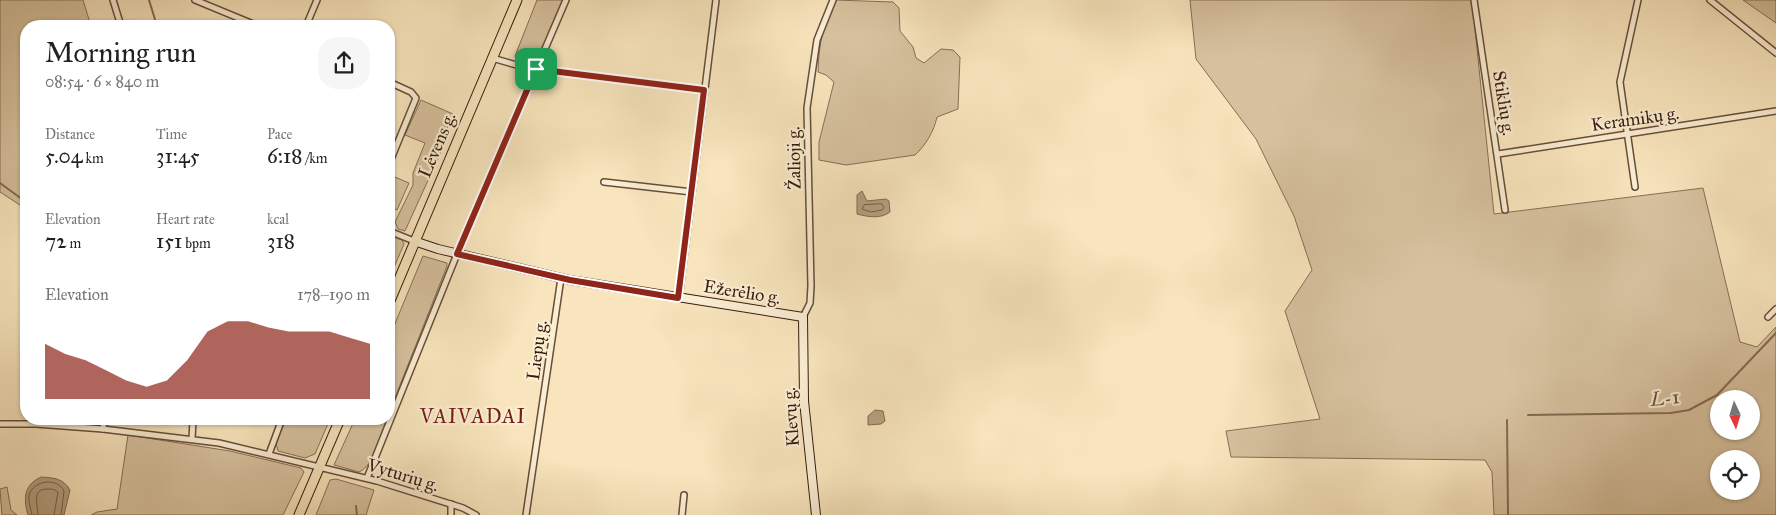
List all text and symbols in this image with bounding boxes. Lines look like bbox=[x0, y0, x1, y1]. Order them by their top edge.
text: Morning run bbox=[45, 35, 196, 70]
button: share bbox=[318, 37, 370, 89]
pin bbox=[515, 48, 557, 90]
icon: arrive bbox=[522, 55, 550, 83]
street label: Stiklių g. bbox=[1487, 69, 1520, 137]
text: 08:54 · 6 × 840 m bbox=[45, 72, 159, 91]
street label: Keramikų g. bbox=[1590, 102, 1680, 137]
street label: Lėvens g. bbox=[413, 109, 462, 181]
text: Distance bbox=[45, 126, 95, 143]
text: Time bbox=[156, 126, 187, 143]
text: Pace bbox=[267, 126, 292, 143]
street label: Žalioji g. bbox=[780, 126, 807, 190]
text: 5.04 bbox=[45, 143, 83, 169]
text: 31:45 bbox=[156, 143, 199, 169]
text: 6:18 bbox=[267, 143, 303, 169]
text: km bbox=[83, 150, 104, 167]
text: /km bbox=[303, 150, 328, 167]
text: Elevation bbox=[45, 211, 101, 228]
text: Heart rate bbox=[156, 211, 215, 228]
text: kcal bbox=[267, 211, 289, 228]
text: 72 bbox=[45, 228, 67, 254]
text: 151 bbox=[156, 228, 182, 254]
text: 318 bbox=[267, 228, 295, 254]
text: m bbox=[67, 235, 81, 252]
text: bpm bbox=[182, 235, 211, 252]
street label: Ežerėlio g. bbox=[702, 275, 782, 310]
text: Elevation bbox=[45, 285, 109, 304]
text: 178–190 m bbox=[297, 285, 370, 304]
street label: Liepų g. bbox=[522, 319, 553, 382]
water label: L-1 bbox=[1648, 385, 1681, 411]
street label: Klevų g. bbox=[778, 387, 805, 447]
north arrow bbox=[1710, 390, 1760, 440]
map controls bbox=[1710, 390, 1760, 500]
district label: VAIVADAI bbox=[419, 404, 526, 428]
button: locate bbox=[1710, 450, 1760, 500]
street label: Vyturių g. bbox=[363, 453, 441, 497]

